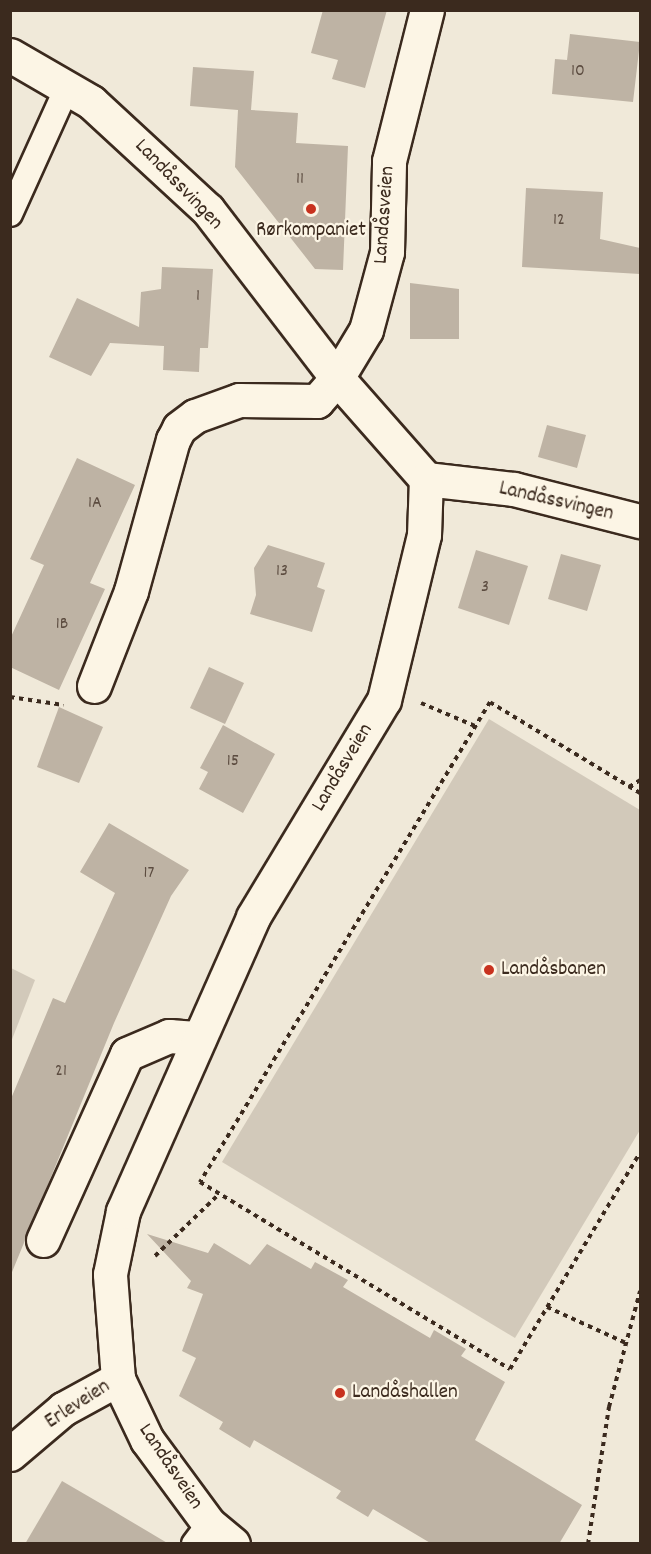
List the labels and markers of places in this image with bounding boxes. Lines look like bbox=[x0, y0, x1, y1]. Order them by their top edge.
marker: Rørkompaniet bbox=[304, 202, 318, 216]
place label: Rørkompaniet bbox=[256, 218, 366, 244]
place label: Landåsbanen bbox=[501, 957, 606, 983]
marker: Landåsbanen bbox=[482, 963, 496, 977]
place label: Landåshallen bbox=[352, 1380, 458, 1406]
marker: Landåshallen bbox=[333, 1386, 347, 1400]

